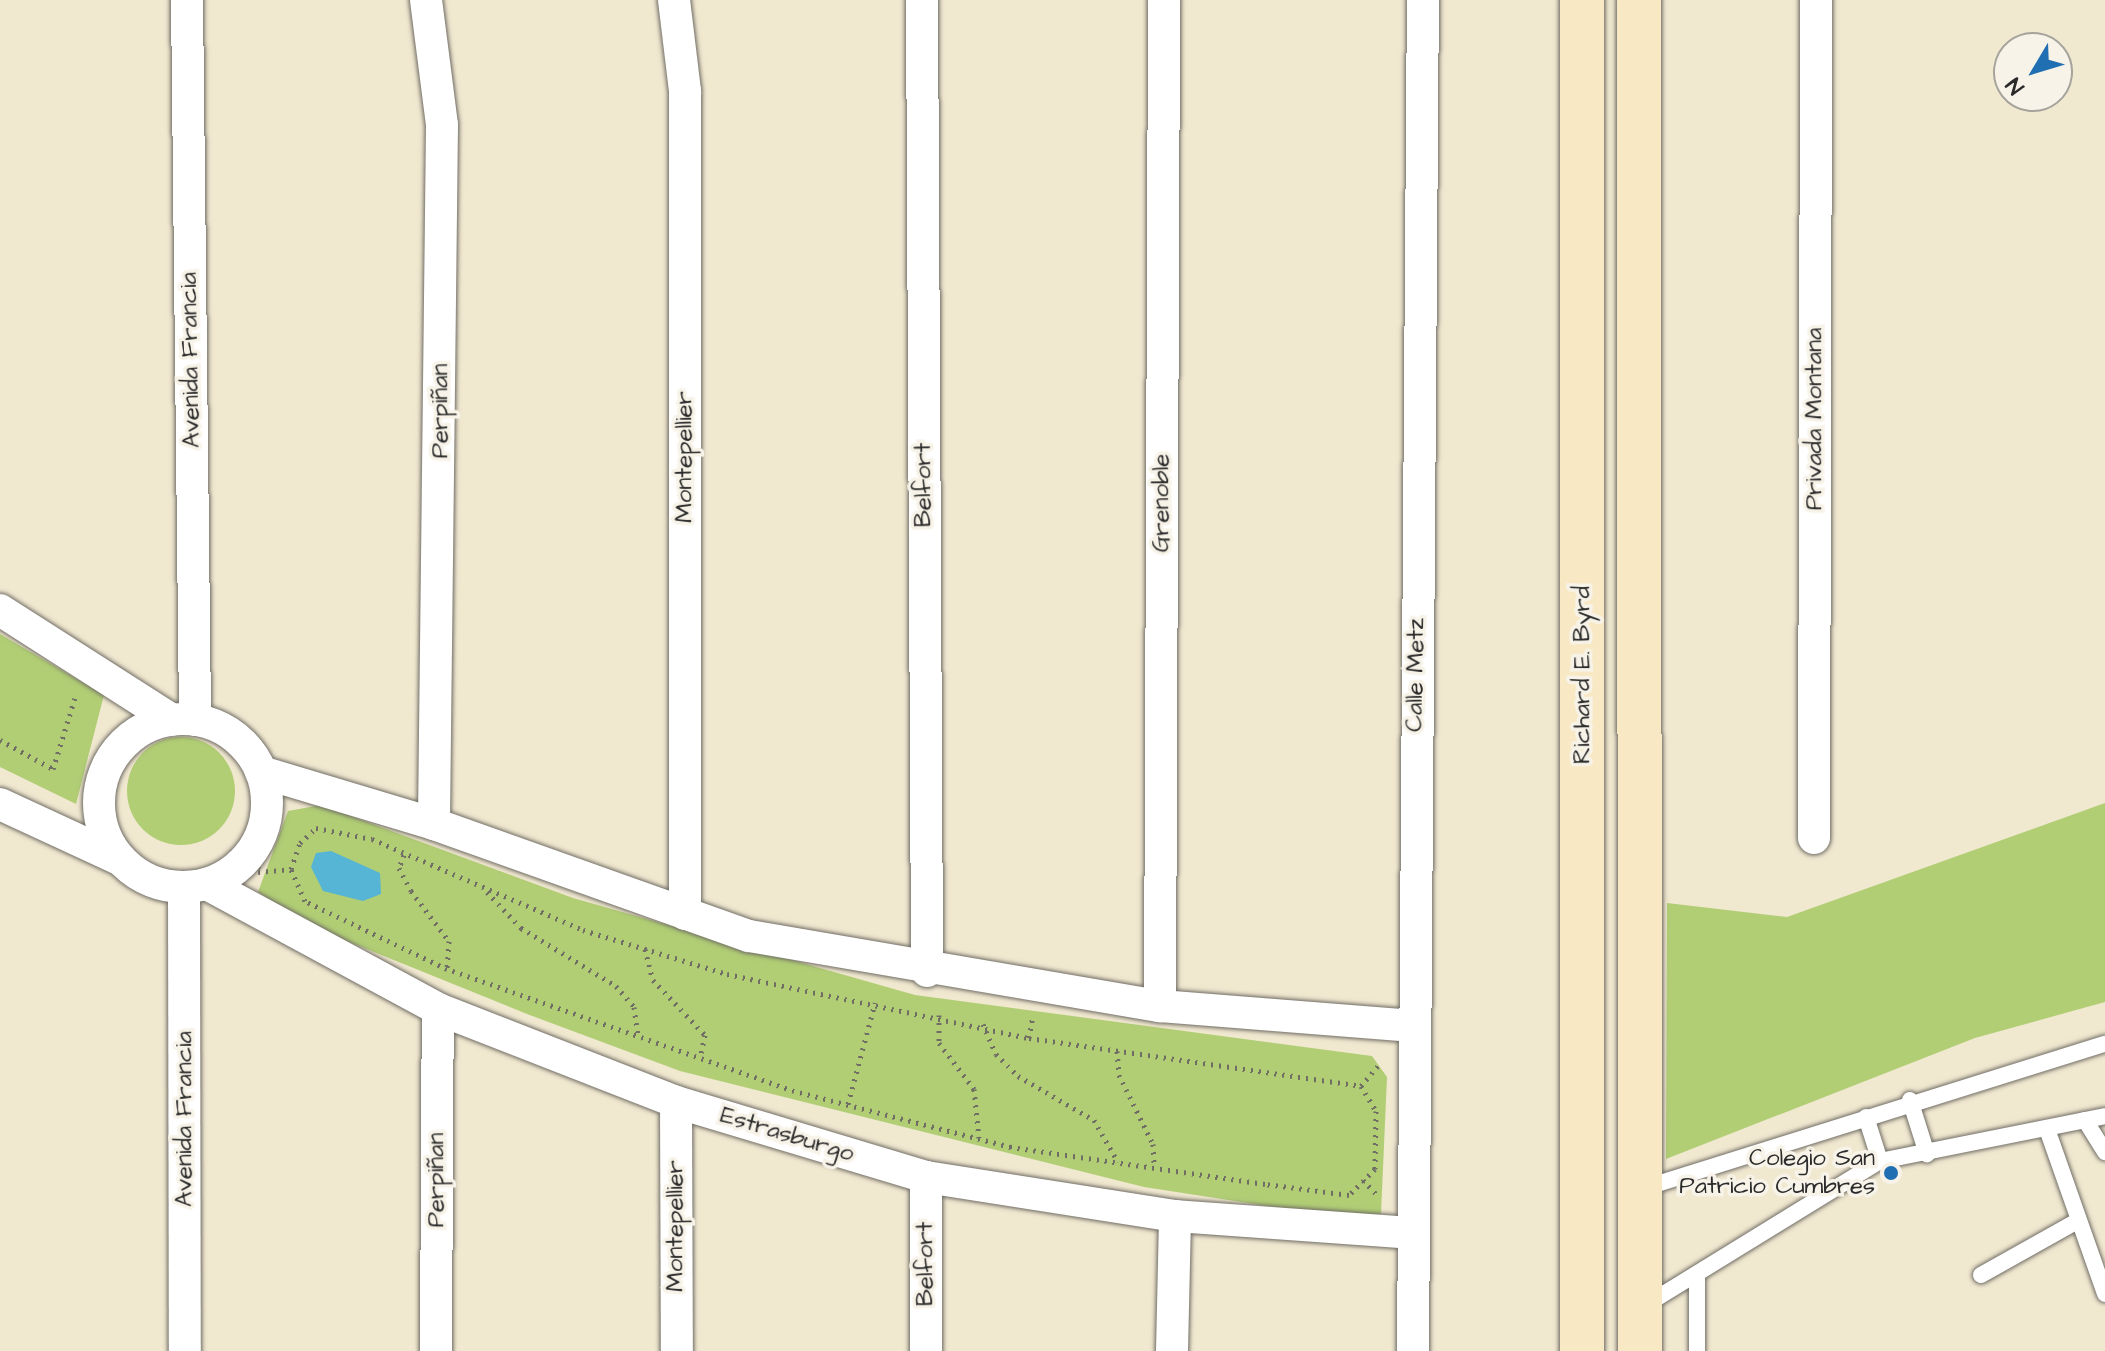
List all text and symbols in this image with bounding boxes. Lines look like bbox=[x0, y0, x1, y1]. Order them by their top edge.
north arrow bbox=[1993, 32, 2073, 112]
text: N bbox=[1999, 71, 2032, 101]
street label: Avenida Francia bbox=[175, 272, 207, 448]
street label: Privada Montana bbox=[1801, 328, 1829, 510]
street label: Perpiñan bbox=[427, 364, 455, 458]
street label: Montepellier bbox=[671, 391, 699, 523]
street label: Belfort bbox=[910, 443, 938, 527]
street label: Grenoble bbox=[1148, 454, 1176, 552]
street label: Richard E. Byrd bbox=[1569, 586, 1597, 764]
street label: Calle Metz bbox=[1401, 618, 1431, 732]
street label: Avenida Francia bbox=[171, 1031, 199, 1207]
street label: Estrasburgo bbox=[717, 1101, 857, 1169]
street label: Perpiñan bbox=[423, 1133, 451, 1227]
place label: Colegio San Patricio Cumbres bbox=[1679, 1145, 1875, 1201]
street label: Montepellier bbox=[662, 1160, 690, 1292]
marker: Colegio San Patricio Cumbres bbox=[1882, 1164, 1900, 1182]
street label: Belfort bbox=[912, 1222, 940, 1306]

